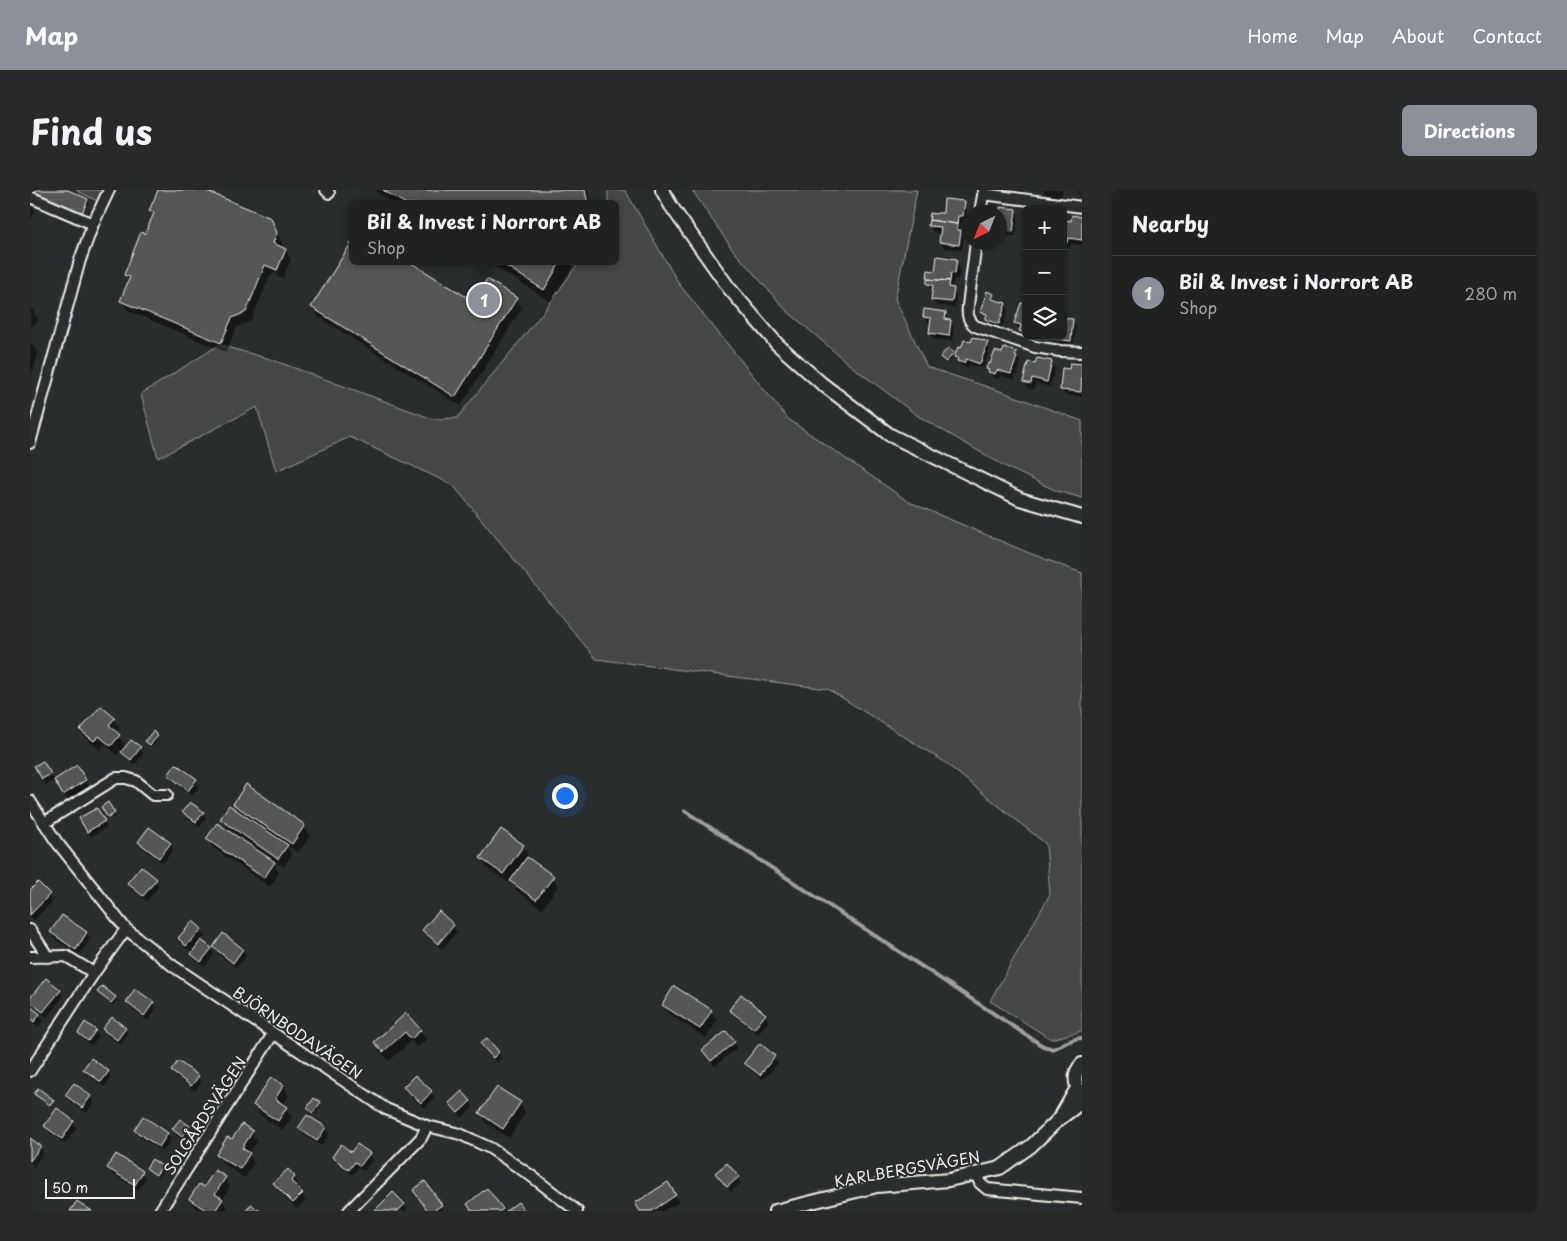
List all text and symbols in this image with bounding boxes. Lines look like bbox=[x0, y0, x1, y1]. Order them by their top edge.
text: Map bbox=[25, 17, 78, 53]
text: Home bbox=[1247, 22, 1297, 49]
text: Map bbox=[1325, 22, 1364, 49]
text: About bbox=[1392, 22, 1444, 49]
text: Contact bbox=[1472, 22, 1542, 49]
text: Find us bbox=[30, 104, 152, 157]
button: Directions bbox=[1402, 105, 1537, 156]
popup bbox=[349, 200, 619, 265]
north arrow bbox=[962, 205, 1007, 250]
map controls bbox=[1022, 205, 1067, 340]
button: + bbox=[1022, 205, 1067, 250]
text: Bil & Invest i Norrort AB bbox=[367, 207, 601, 235]
text: Nearby bbox=[1132, 207, 1209, 239]
text: Shop bbox=[367, 235, 405, 259]
button: − bbox=[1022, 250, 1067, 295]
text: Bil & Invest i Norrort AB bbox=[1179, 267, 1413, 295]
pin: 1 bbox=[468, 281, 500, 319]
text: 1 bbox=[1144, 281, 1152, 305]
text: 280 m bbox=[1465, 281, 1517, 305]
button: layers bbox=[1022, 295, 1067, 340]
text: Shop bbox=[1179, 295, 1217, 319]
your location bbox=[552, 783, 578, 809]
street label: BJÖRNBODAVÄGEN bbox=[229, 980, 367, 1084]
street label: SOLGÅRDSVÄGEN bbox=[157, 1051, 251, 1179]
street label: KARLBERGSVÄGEN bbox=[832, 1144, 982, 1192]
scale bar bbox=[45, 1176, 135, 1199]
text: 50 m bbox=[52, 1177, 88, 1198]

